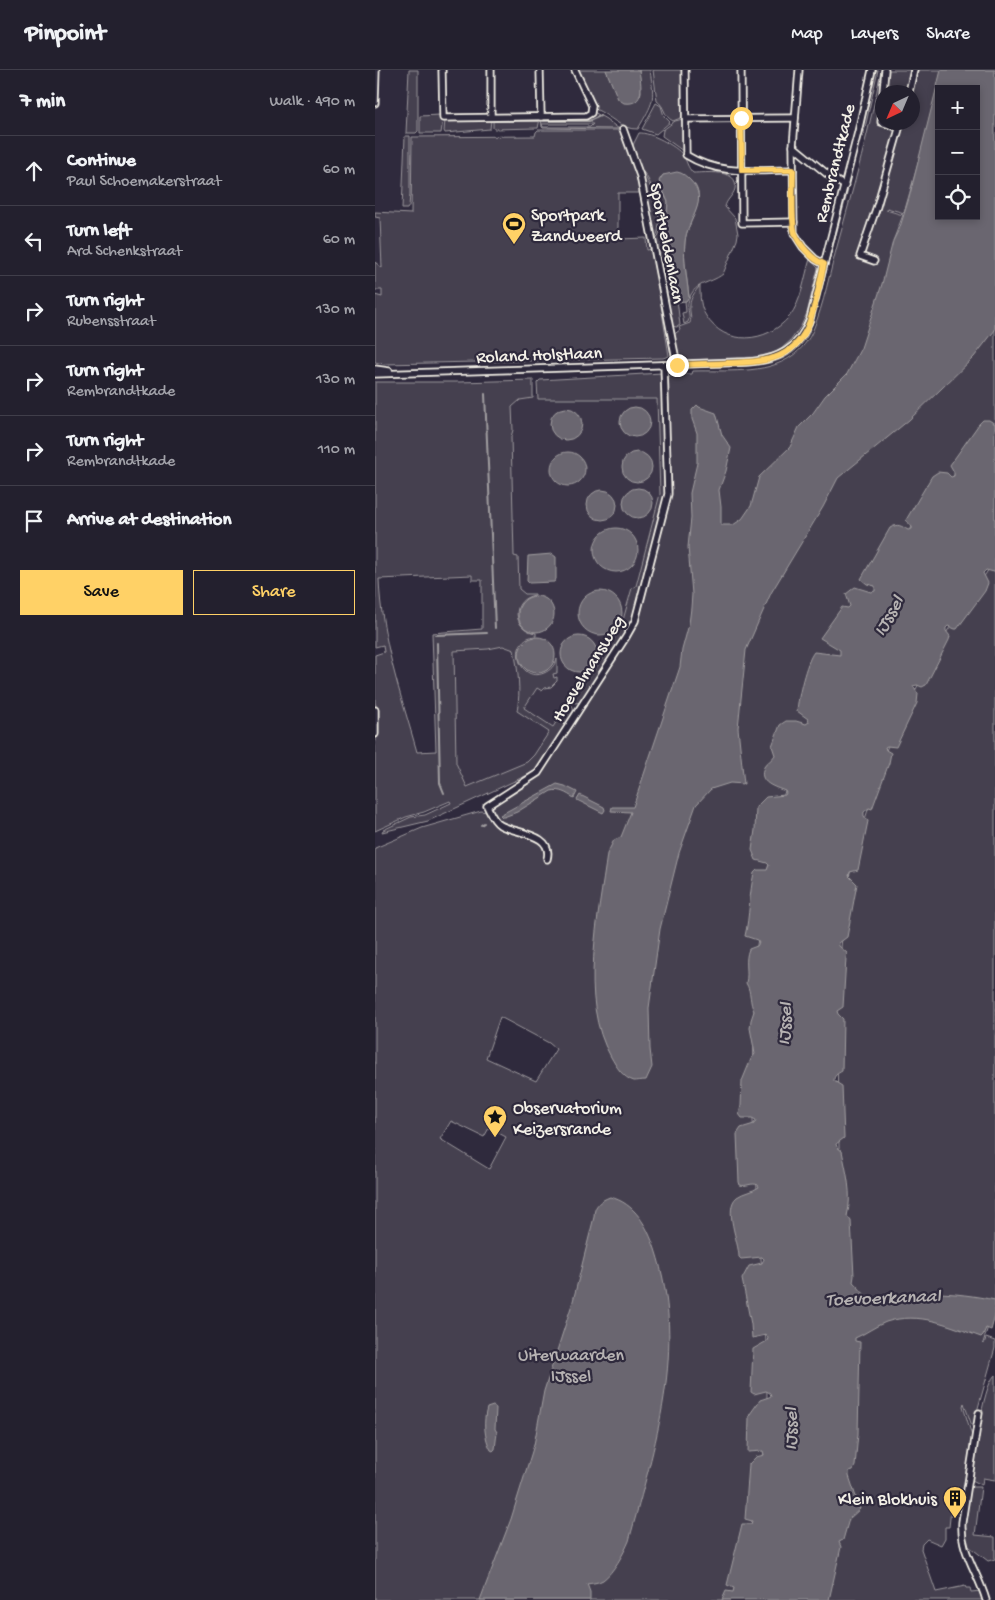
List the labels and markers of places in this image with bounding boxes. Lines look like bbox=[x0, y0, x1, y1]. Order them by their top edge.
place label: Sportpark Zandweerd bbox=[531, 206, 623, 248]
sports icon: Sportpark Zandweerd bbox=[501, 211, 527, 245]
place label: Observatorium Keizersrande bbox=[513, 1099, 622, 1141]
place icon: Observatorium Keizersrande bbox=[482, 1104, 508, 1138]
building icon: Klein Blokhuis bbox=[942, 1485, 968, 1519]
place label: Klein Blokhuis bbox=[838, 1490, 938, 1511]

